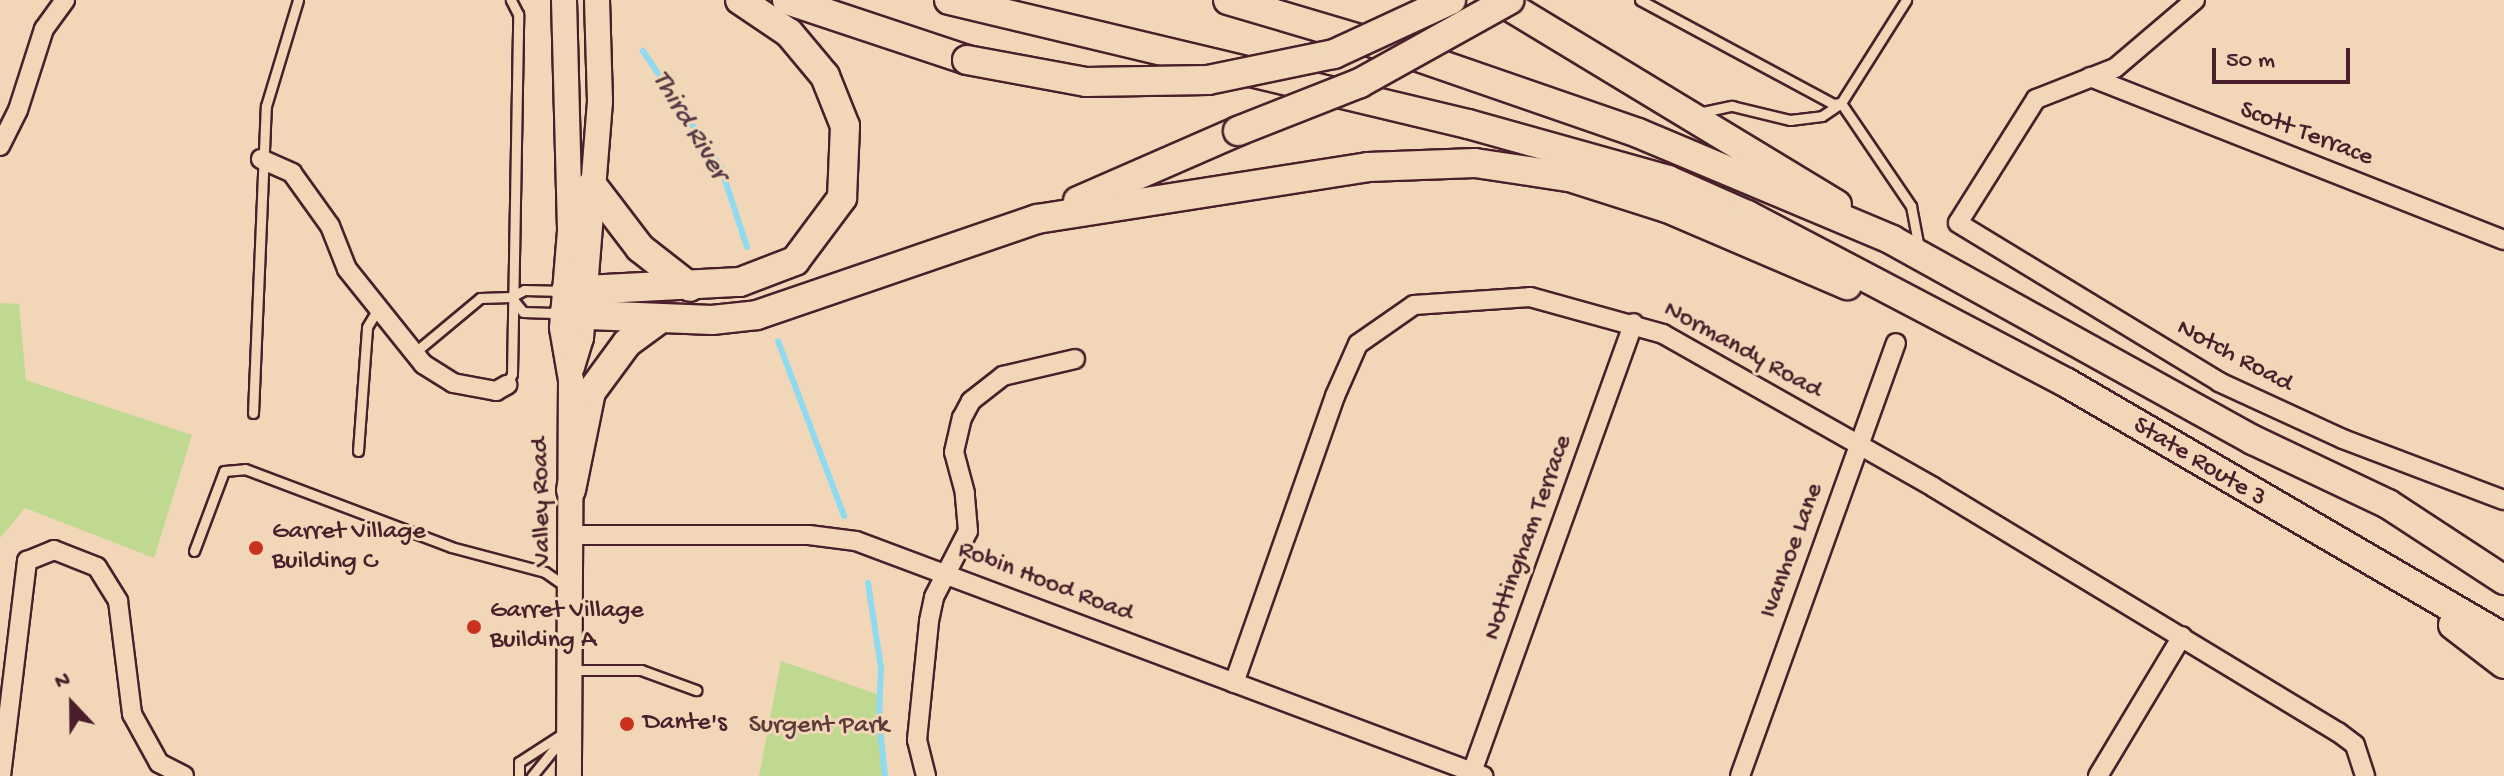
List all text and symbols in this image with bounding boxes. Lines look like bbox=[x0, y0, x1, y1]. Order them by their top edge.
scale bar bbox=[2216, 32, 2354, 82]
text: 50 m bbox=[2226, 47, 2275, 76]
water label: Third River bbox=[643, 65, 735, 187]
street label: Scott Terrace bbox=[2235, 95, 2377, 175]
street label: Normandy Road bbox=[1658, 295, 1826, 407]
street label: Notch Road bbox=[2171, 313, 2297, 401]
street label: State Route 3 bbox=[2127, 411, 2271, 515]
street label: Nottingham Terrace bbox=[1477, 431, 1581, 645]
street label: Valley Road bbox=[526, 437, 560, 567]
street label: Ivanhoe Lane bbox=[1754, 479, 1832, 623]
place label: Garret Village Building C bbox=[272, 517, 426, 578]
street label: Robin Hood Road bbox=[953, 535, 1137, 631]
marker: Garret Village Building C bbox=[247, 539, 265, 557]
place label: Garret Village Building A bbox=[490, 596, 644, 658]
marker: Garret Village Building A bbox=[465, 618, 483, 636]
north arrow bbox=[32, 664, 112, 744]
text: N bbox=[51, 667, 75, 696]
place label: Dante's bbox=[643, 708, 727, 740]
park label: Surgent Park bbox=[749, 711, 889, 743]
marker: Dante's bbox=[618, 715, 636, 733]

